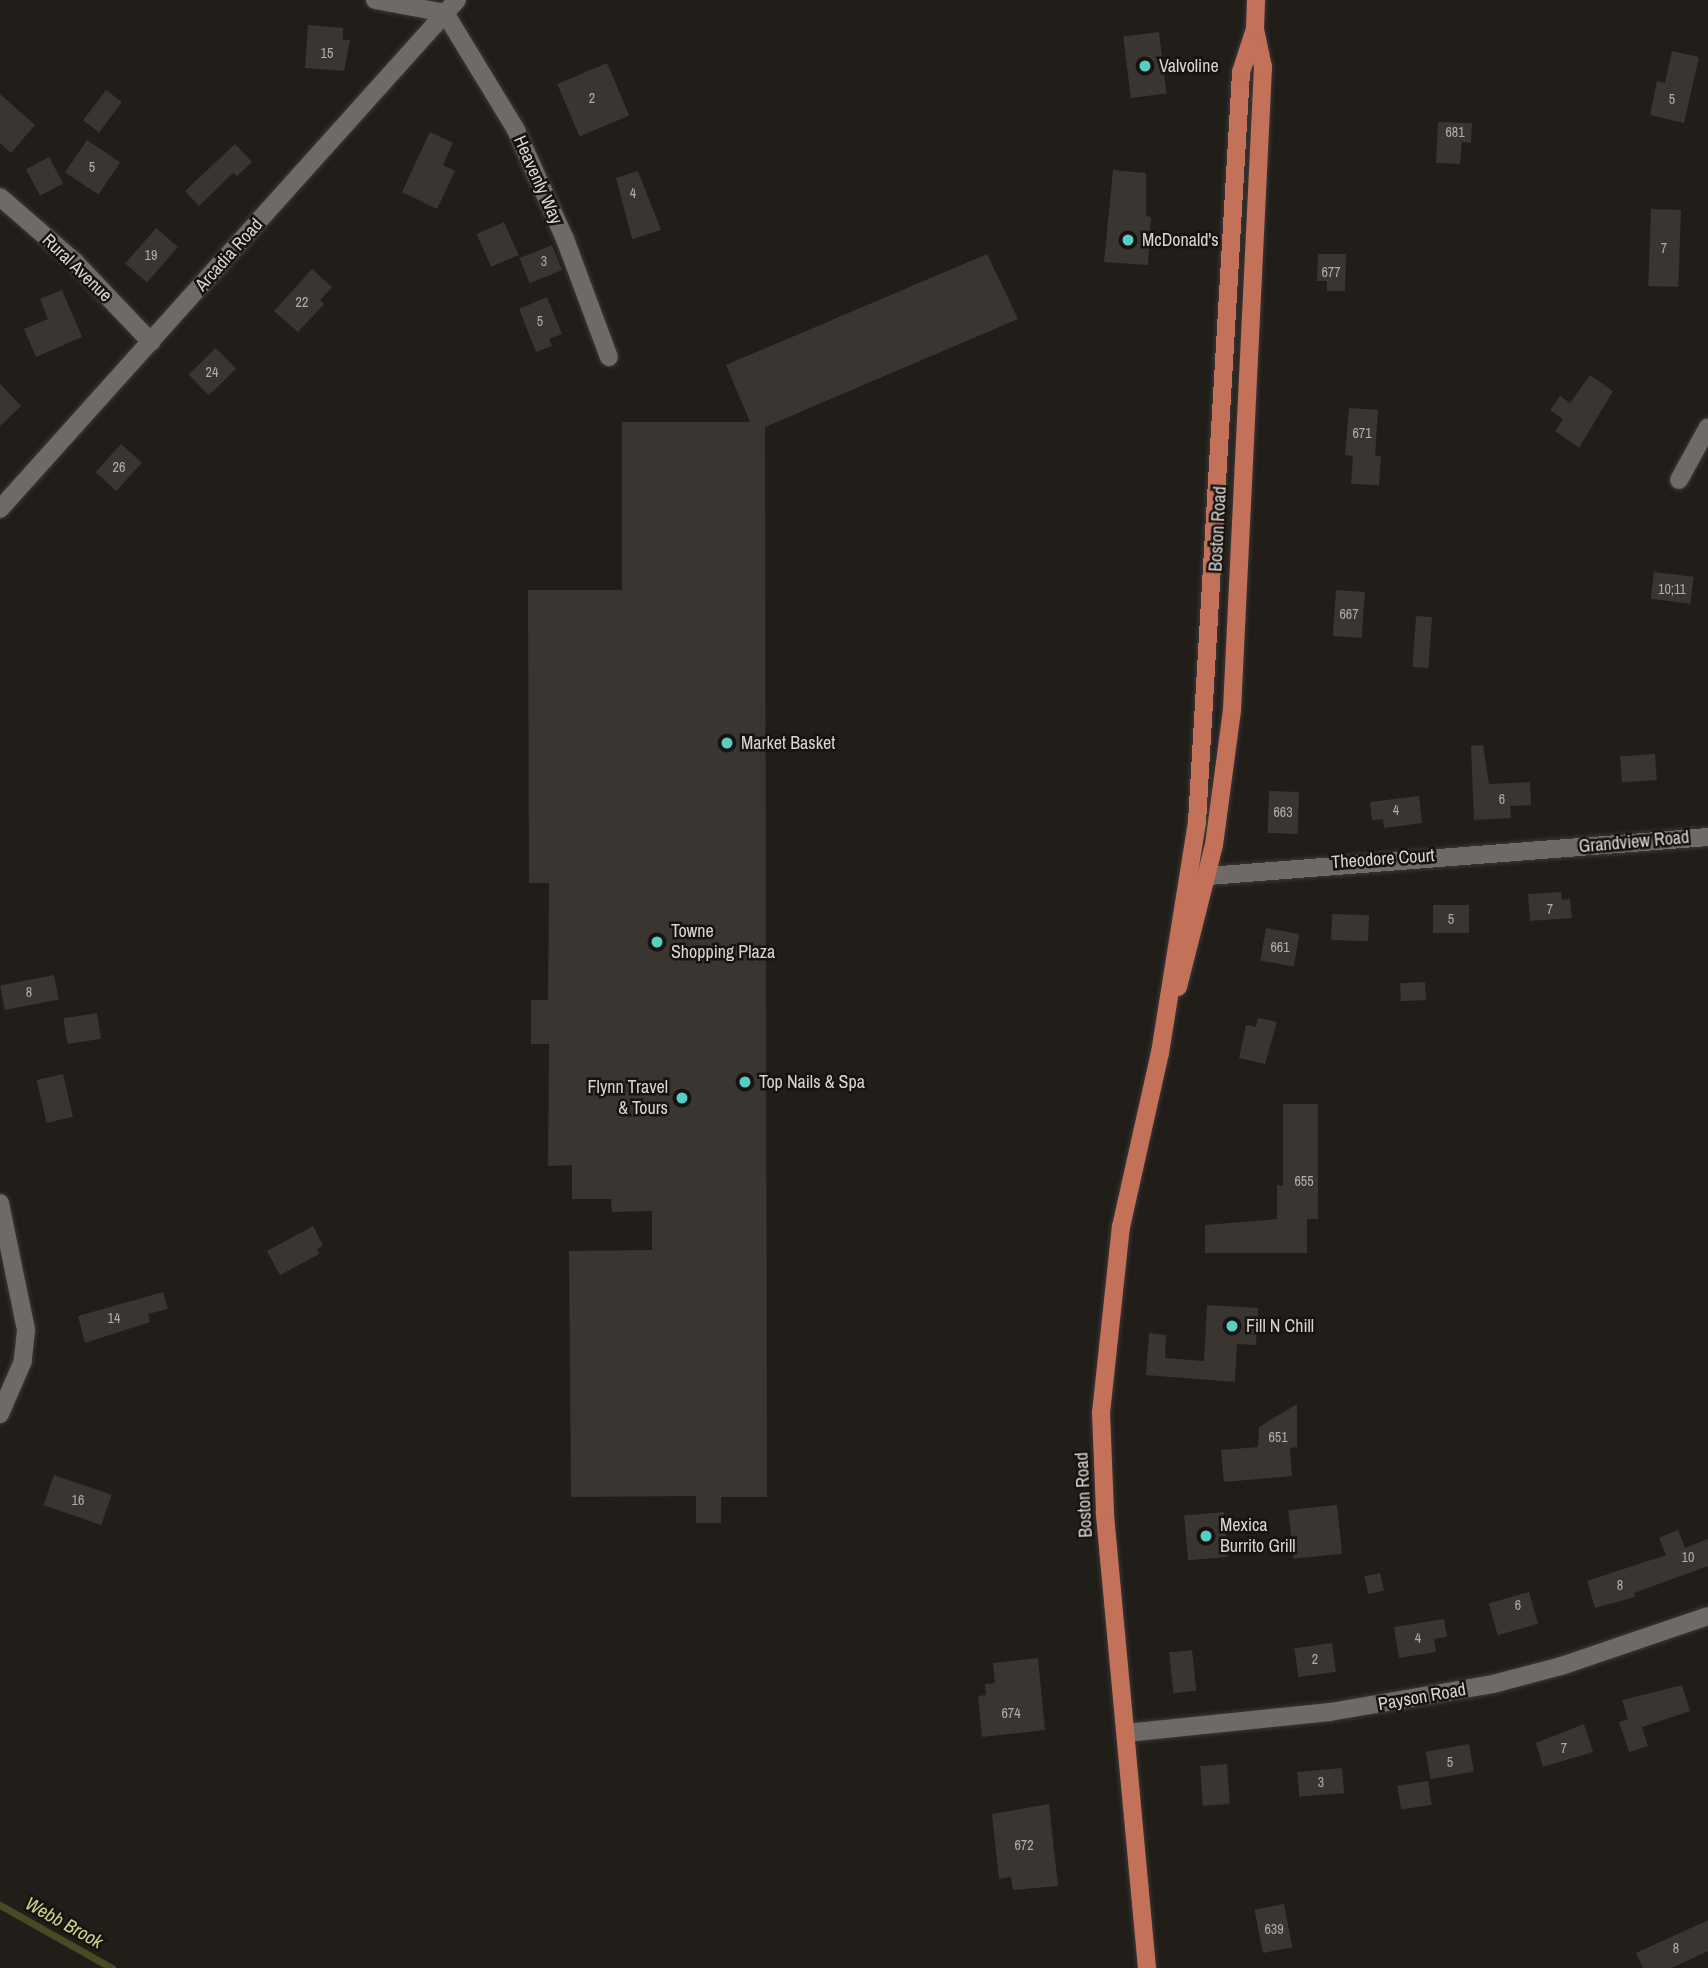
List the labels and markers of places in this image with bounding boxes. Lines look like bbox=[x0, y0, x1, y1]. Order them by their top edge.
place label: Valvoline bbox=[1159, 55, 1219, 77]
marker: Valvoline bbox=[1137, 58, 1153, 74]
place label: McDonald's bbox=[1142, 229, 1219, 251]
marker: McDonald's bbox=[1120, 232, 1136, 248]
place label: Market Basket bbox=[741, 732, 835, 754]
marker: Market Basket bbox=[719, 735, 735, 751]
place label: Towne Shopping Plaza bbox=[671, 921, 775, 964]
marker: Towne Shopping Plaza bbox=[649, 934, 665, 950]
place label: Top Nails & Spa bbox=[759, 1071, 865, 1093]
marker: Top Nails & Spa bbox=[737, 1074, 753, 1090]
place label: Flynn Travel & Tours bbox=[587, 1077, 668, 1120]
marker: Flynn Travel & Tours bbox=[674, 1090, 690, 1106]
place label: Fill N Chill bbox=[1246, 1315, 1314, 1337]
marker: Fill N Chill bbox=[1224, 1318, 1240, 1334]
place label: Mexica Burrito Grill bbox=[1220, 1515, 1295, 1558]
marker: Mexica Burrito Grill bbox=[1198, 1528, 1214, 1544]

